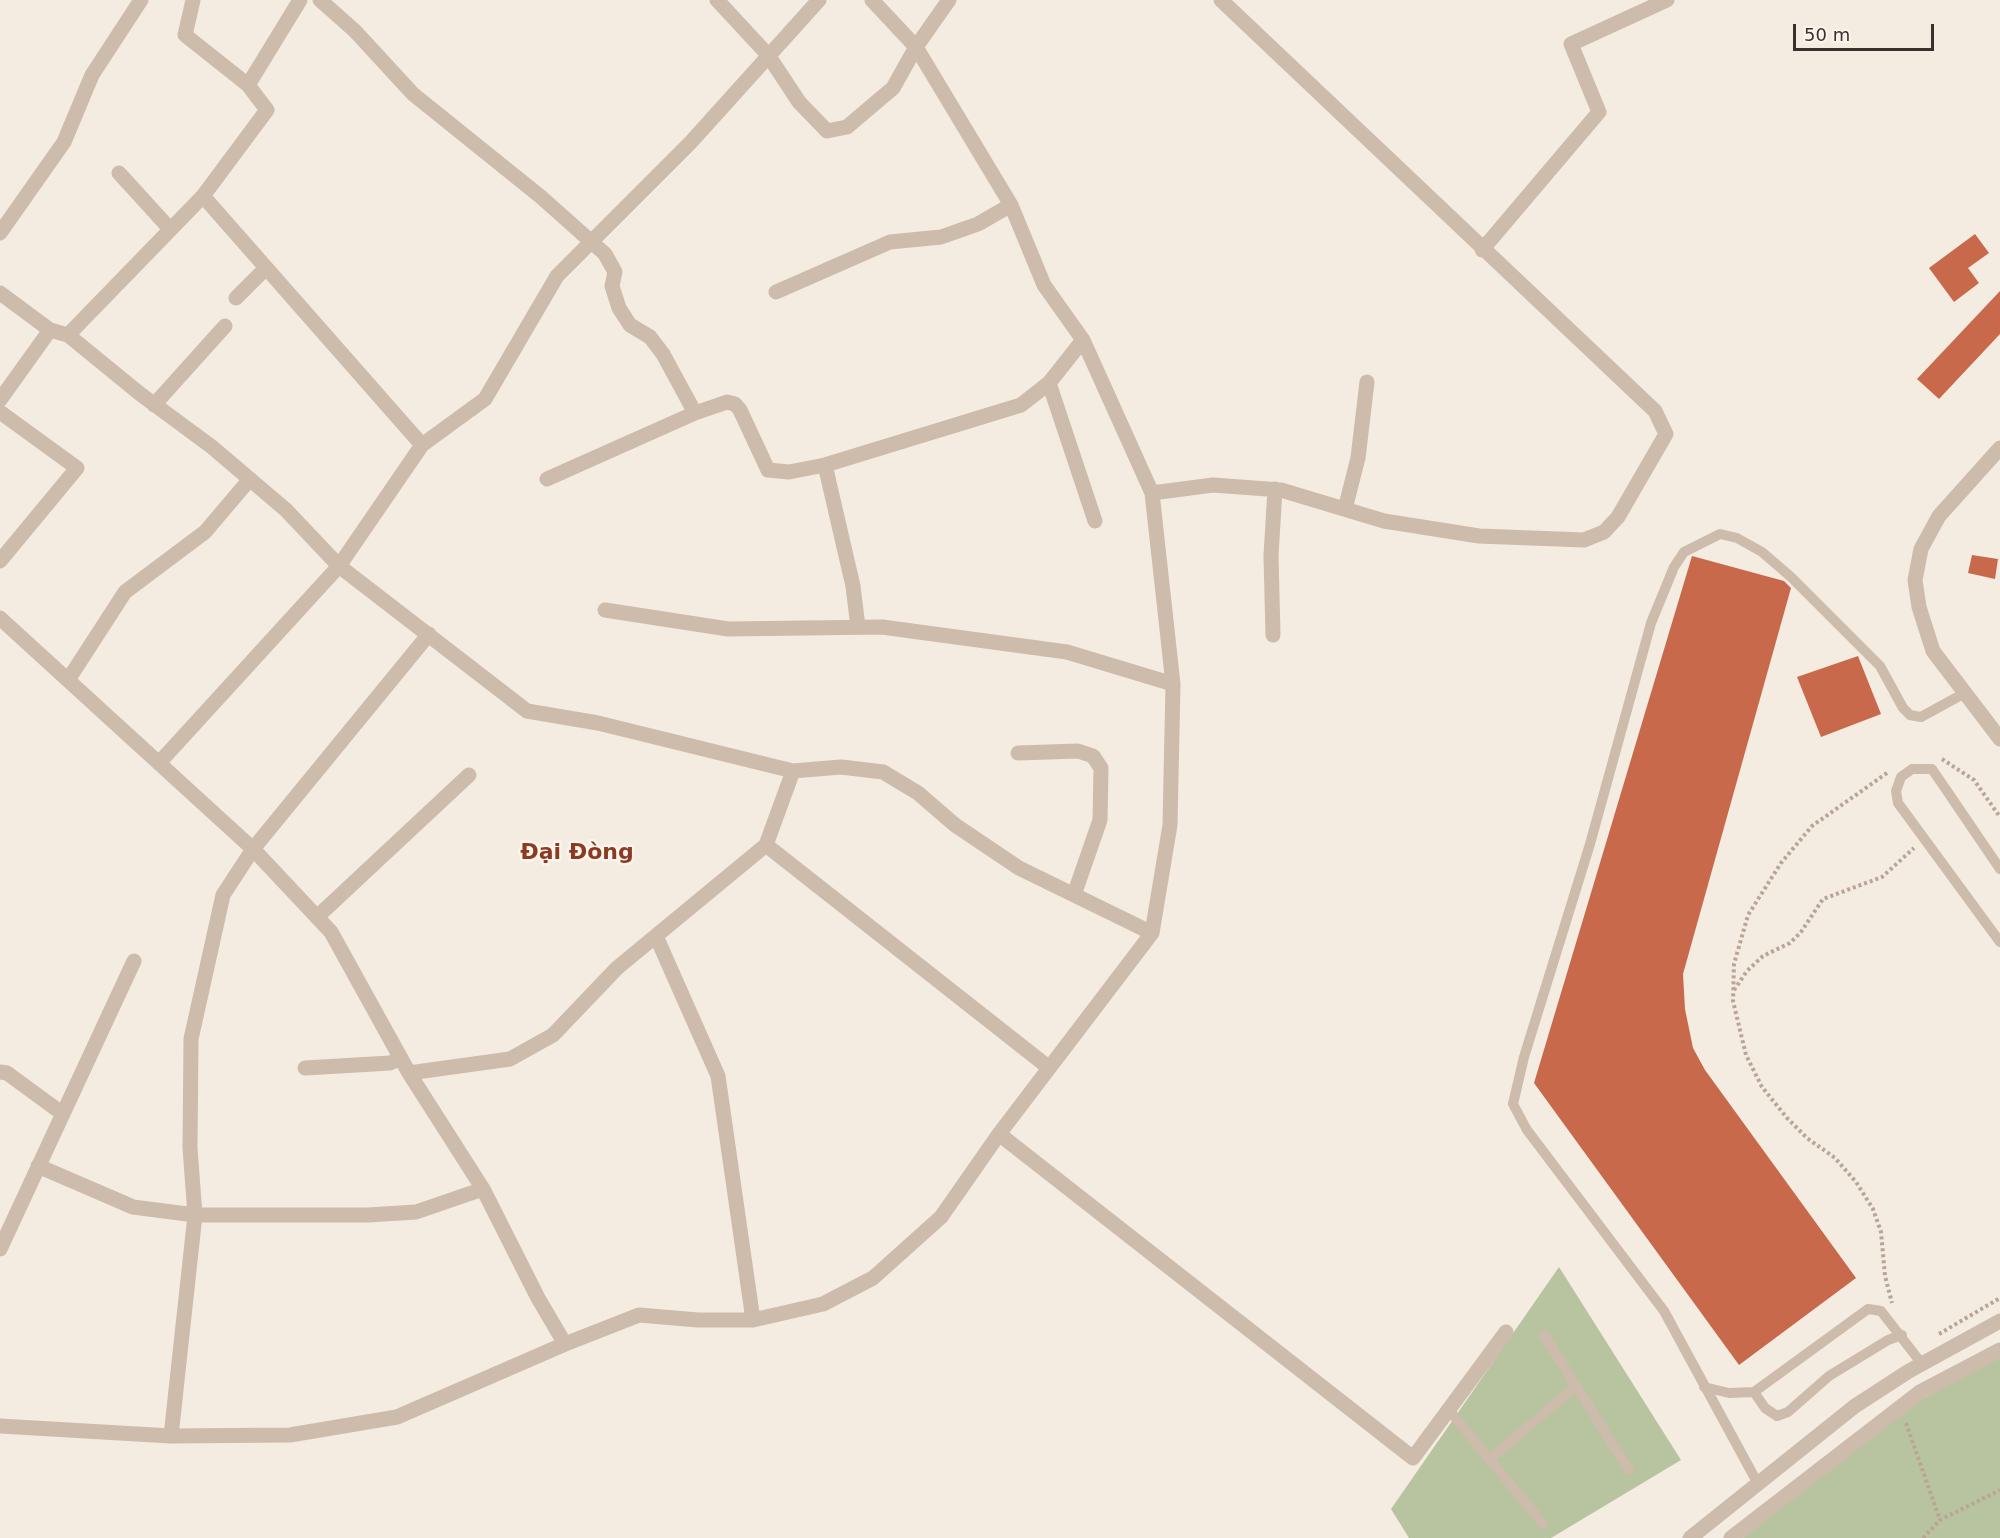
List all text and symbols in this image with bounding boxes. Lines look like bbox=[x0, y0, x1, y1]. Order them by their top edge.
scale bar bbox=[1796, 12, 1937, 50]
text: 50 m bbox=[1804, 24, 1850, 45]
district label: Đại Đòng bbox=[520, 840, 634, 866]

